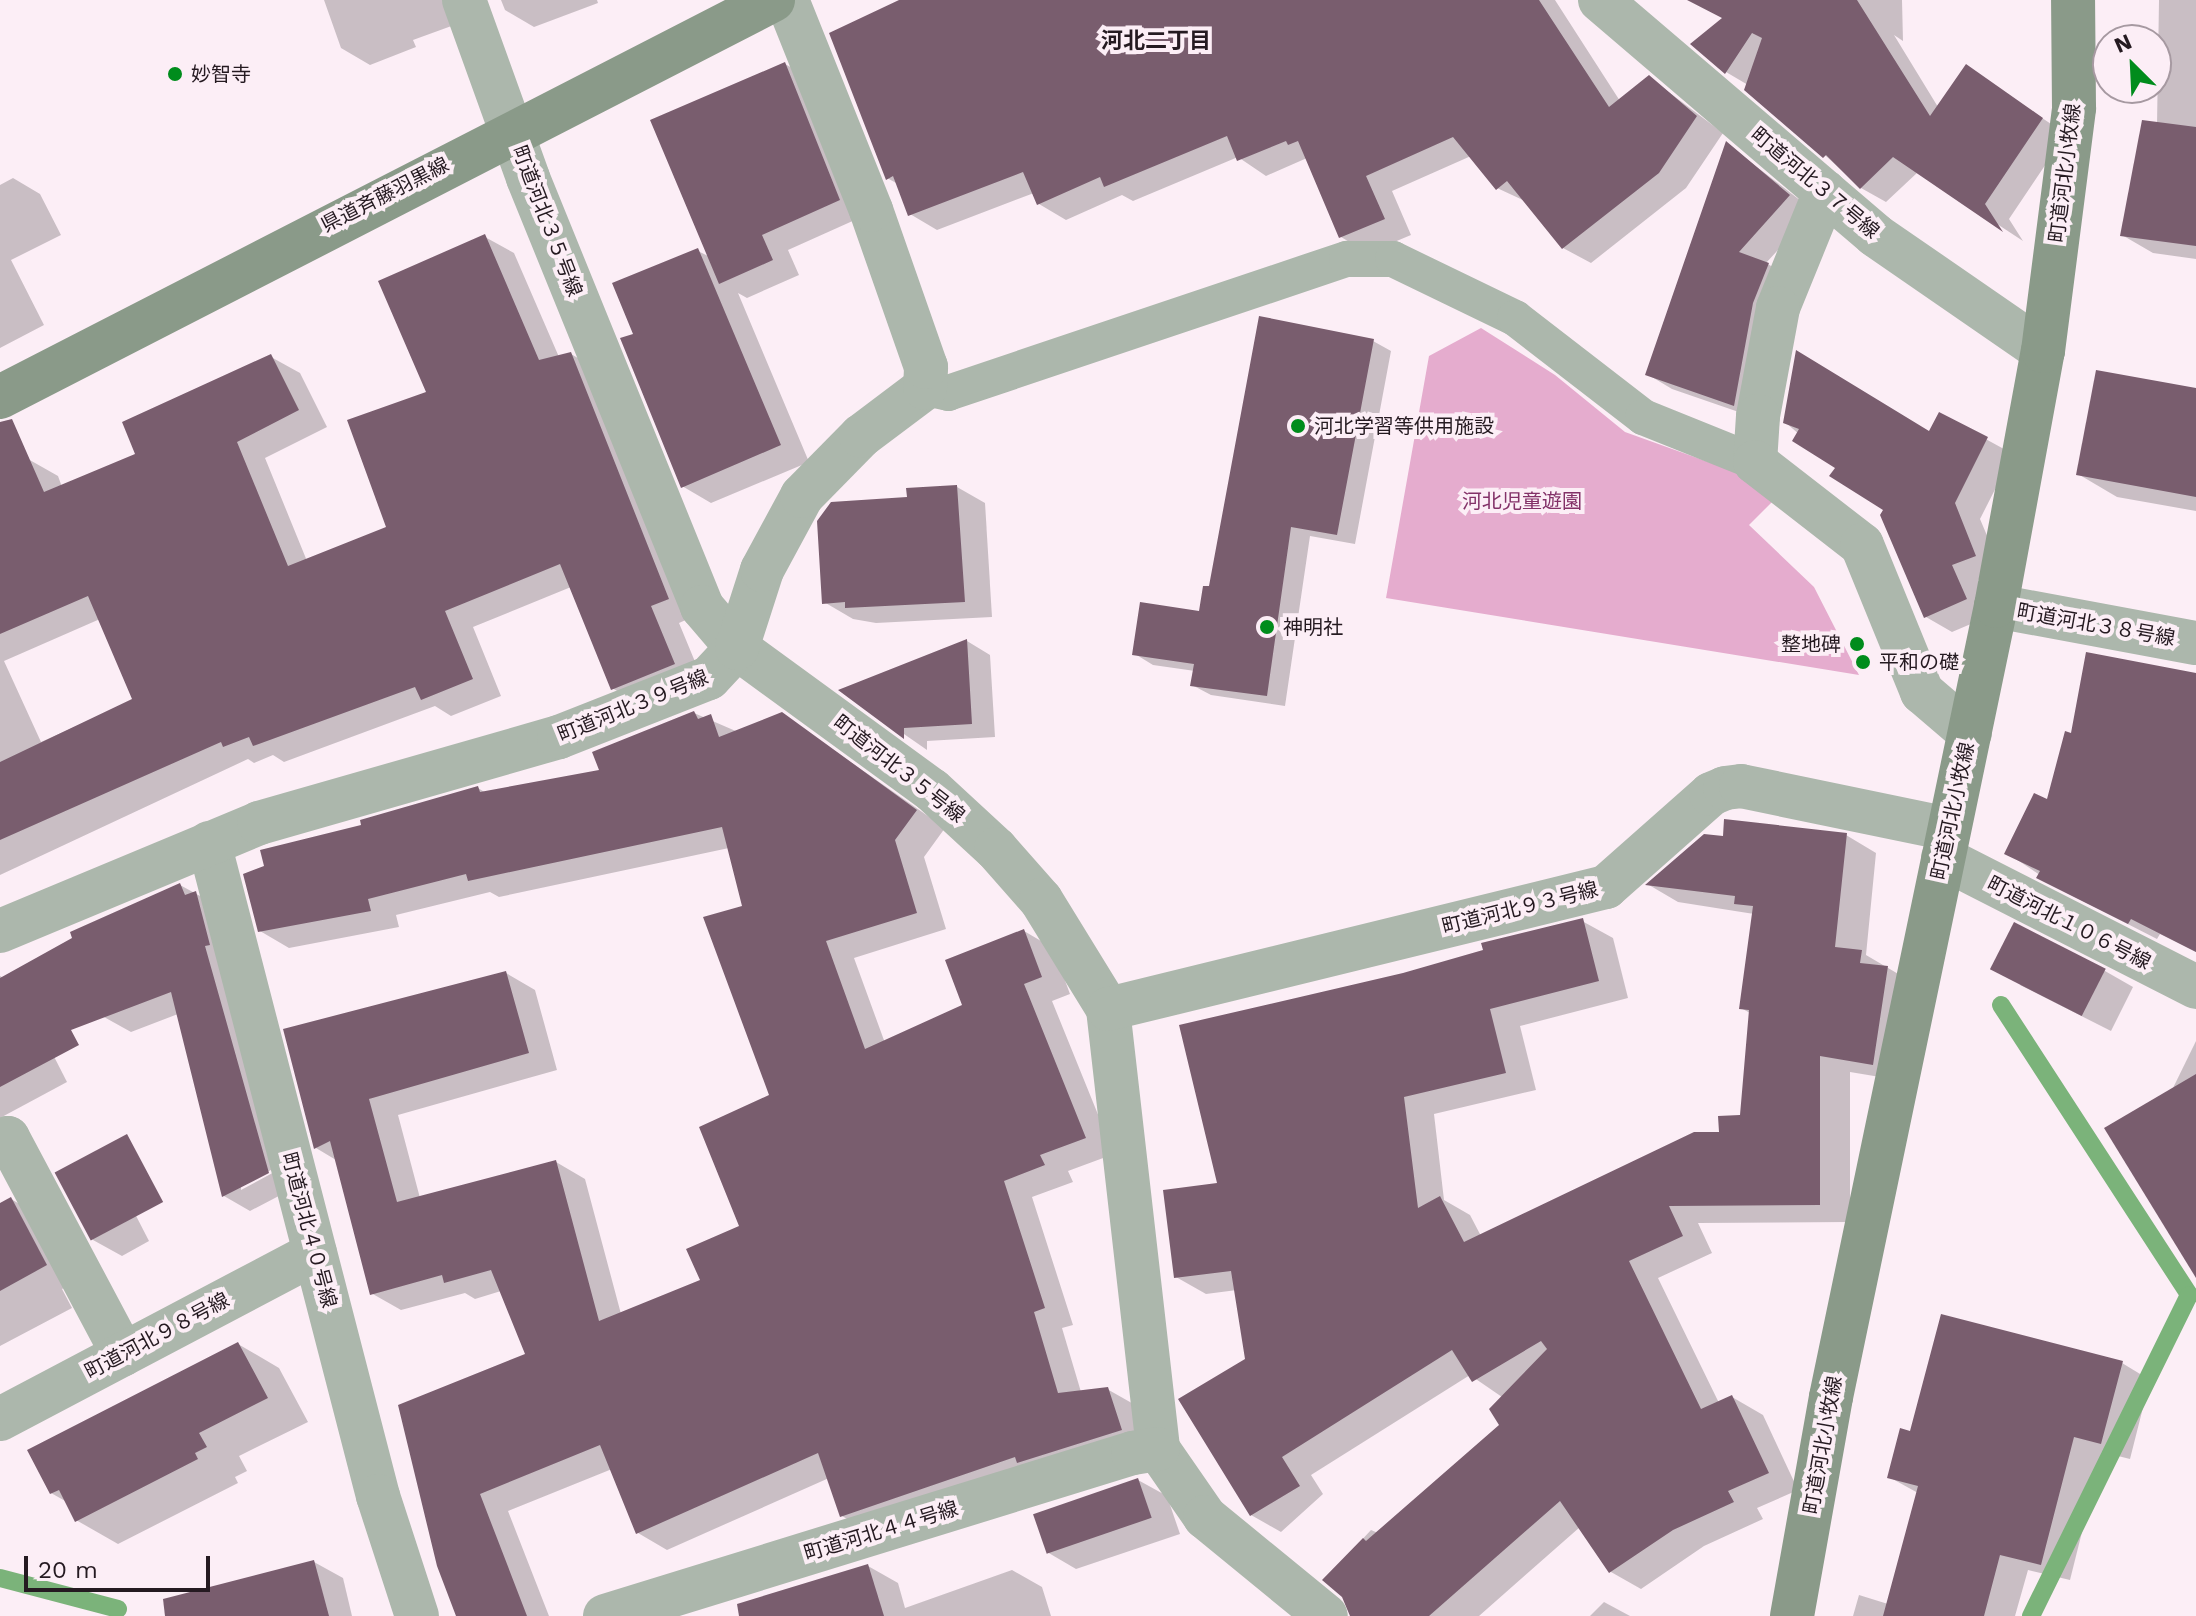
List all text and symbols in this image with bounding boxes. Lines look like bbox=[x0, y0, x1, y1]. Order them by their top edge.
north arrow bbox=[2092, 24, 2172, 104]
district label: 河北二丁目 bbox=[1101, 28, 1211, 54]
text: N bbox=[2110, 29, 2135, 58]
place label: 妙智寺 bbox=[191, 62, 251, 86]
marker: 妙智寺 bbox=[166, 65, 184, 83]
street label: 町道河北小牧線 bbox=[2045, 102, 2085, 244]
street label: 町道河北３７号線 bbox=[1746, 122, 1884, 244]
street label: 町道河北３５号線 bbox=[507, 142, 587, 300]
street label: 県道斉藤羽黒線 bbox=[317, 153, 453, 237]
place label: 河北学習等供用施設 bbox=[1314, 414, 1494, 438]
marker: 河北学習等供用施設 bbox=[1289, 417, 1307, 435]
park label: 河北児童遊園 bbox=[1462, 489, 1582, 513]
street label: 町道河北３８号線 bbox=[2015, 599, 2177, 651]
place label: 神明社 bbox=[1283, 615, 1343, 639]
marker: 神明社 bbox=[1258, 618, 1276, 636]
place label: 整地碑 bbox=[1781, 632, 1841, 656]
marker: 整地碑 bbox=[1848, 635, 1866, 653]
place label: 平和の礎 bbox=[1879, 650, 1959, 674]
marker: 平和の礎 bbox=[1854, 653, 1872, 671]
street label: 町道河北３９号線 bbox=[554, 665, 712, 747]
street label: 町道河北３５号線 bbox=[829, 710, 969, 828]
street label: 町道河北小牧線 bbox=[1927, 740, 1979, 882]
street label: 町道河北１０６号線 bbox=[1983, 871, 2155, 975]
street label: 町道河北９３号線 bbox=[1439, 877, 1601, 939]
street label: 町道河北４０号線 bbox=[277, 1150, 341, 1310]
street label: 町道河北９８号線 bbox=[81, 1288, 233, 1384]
street label: 町道河北小牧線 bbox=[1799, 1374, 1847, 1516]
street label: 町道河北４４号線 bbox=[801, 1496, 961, 1566]
scale bar bbox=[28, 1540, 214, 1590]
text: 20 m bbox=[38, 1556, 98, 1584]

